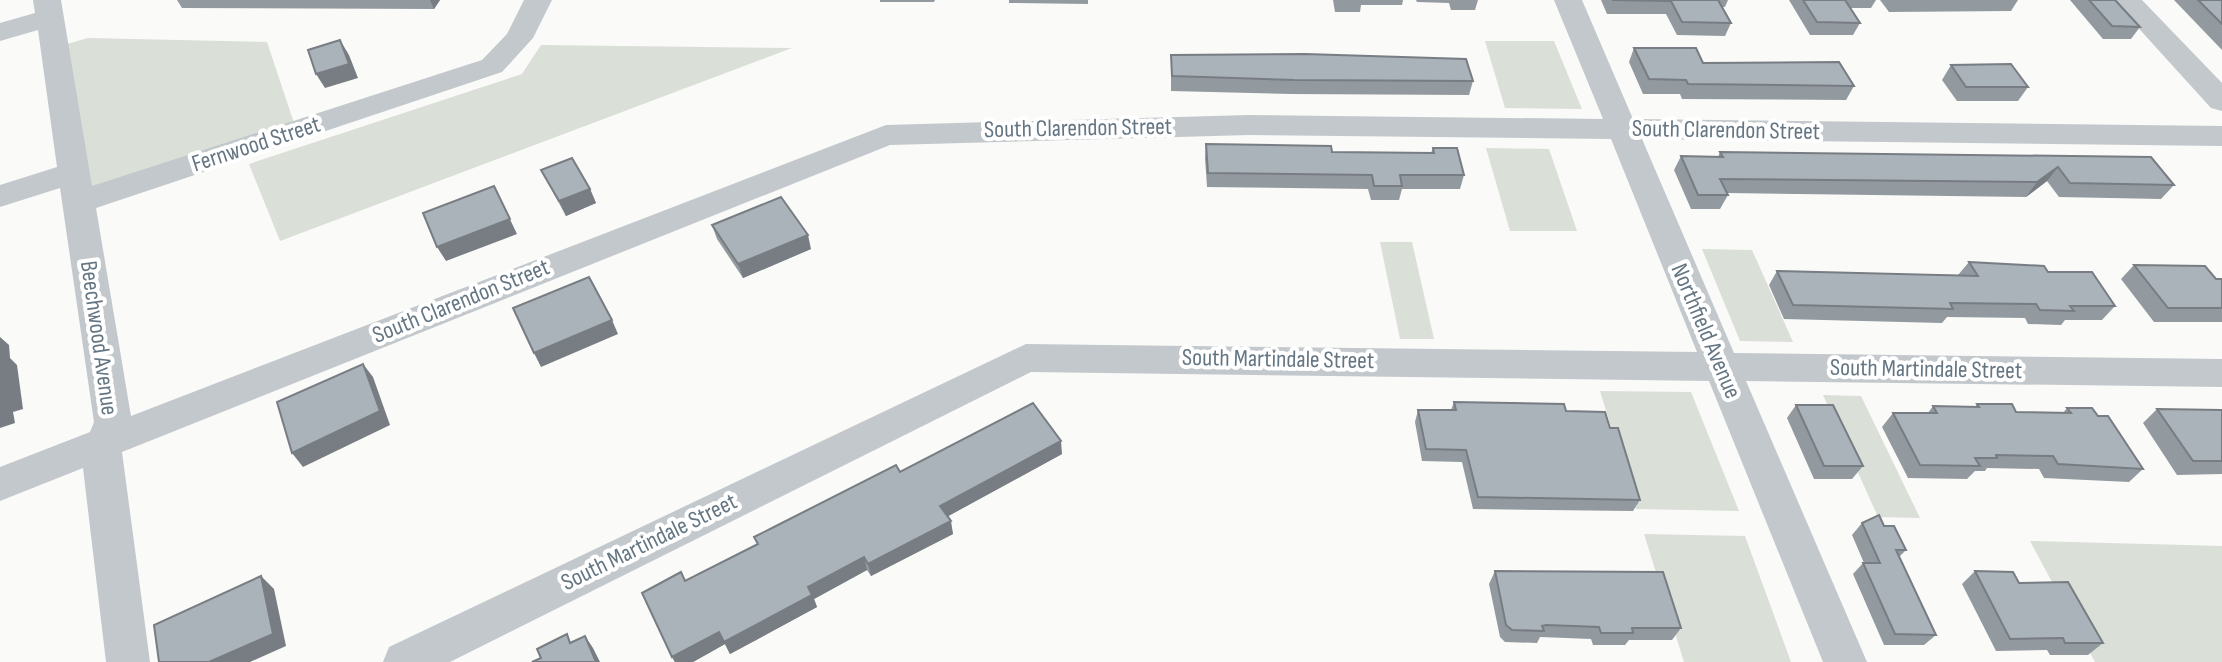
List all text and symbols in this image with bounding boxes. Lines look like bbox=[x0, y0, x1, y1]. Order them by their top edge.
street label: Fernwood Street bbox=[188, 110, 324, 178]
street label: South Clarendon Street bbox=[984, 112, 1172, 144]
street label: South Clarendon Street bbox=[1632, 114, 1820, 146]
street label: South Clarendon Street bbox=[368, 252, 554, 350]
street label: Beechwood Avenue bbox=[74, 259, 124, 417]
street label: Northfield Avenue bbox=[1665, 259, 1747, 403]
street label: South Martindale Street bbox=[1182, 343, 1374, 375]
street label: South Martindale Street bbox=[1830, 353, 2022, 385]
street label: South Martindale Street bbox=[556, 487, 742, 597]

